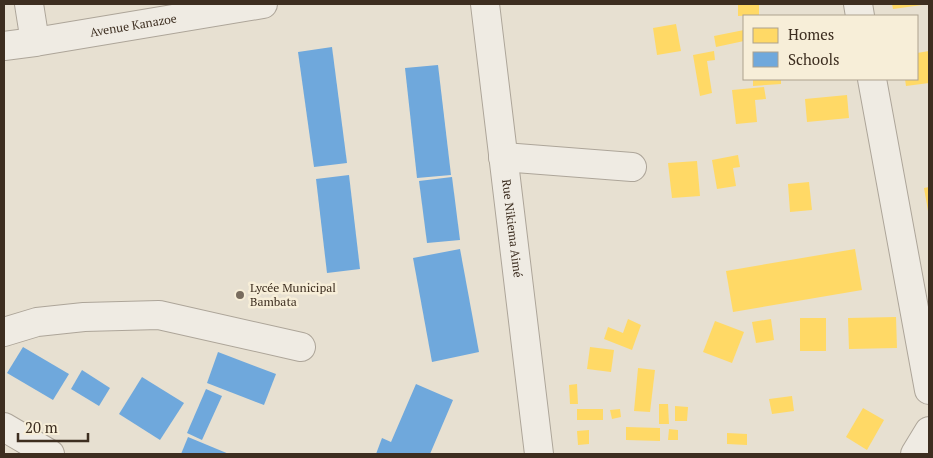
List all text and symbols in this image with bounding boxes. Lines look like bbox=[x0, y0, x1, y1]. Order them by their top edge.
street label: Avenue Kanazoe bbox=[89, 11, 178, 40]
legend bbox=[743, 15, 918, 80]
text: Homes bbox=[788, 24, 834, 44]
text: Schools bbox=[788, 49, 839, 69]
street label: Rue Nikiema Aimé bbox=[499, 178, 526, 278]
place label: Lycée Municipal Bambata bbox=[250, 280, 336, 309]
marker: Lycée Municipal Bambata bbox=[234, 289, 246, 301]
scale bar bbox=[18, 410, 88, 442]
text: 20 m bbox=[25, 417, 58, 437]

